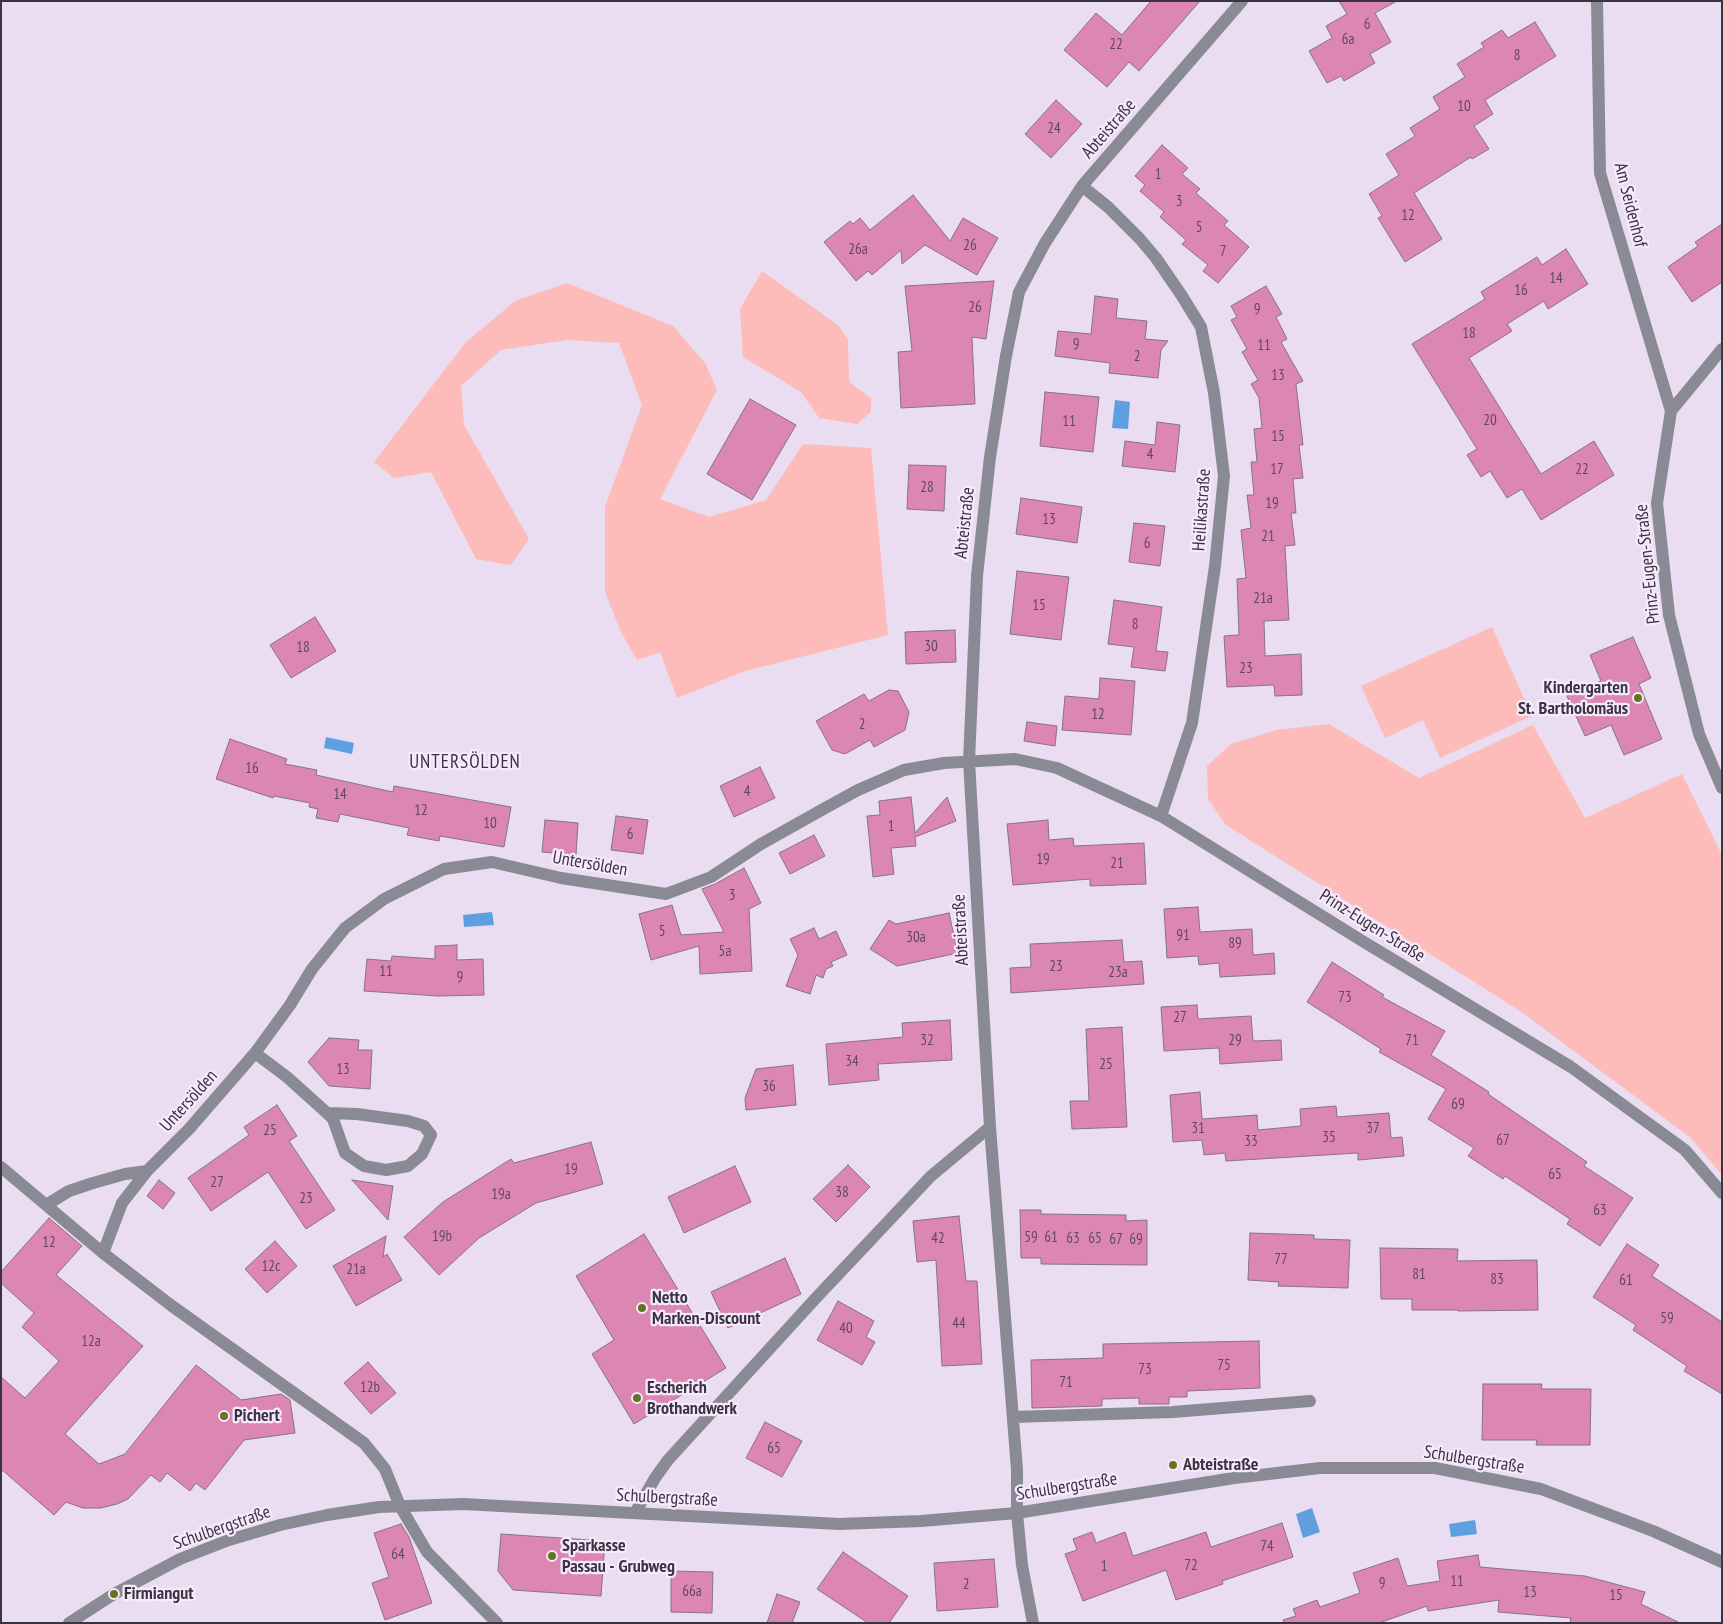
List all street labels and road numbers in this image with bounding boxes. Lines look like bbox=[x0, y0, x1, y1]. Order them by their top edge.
street label: Abteistraße bbox=[1077, 95, 1141, 163]
street label: Am Seidenhof bbox=[1609, 160, 1651, 250]
street label: Heilikastraße bbox=[1188, 468, 1216, 552]
street label: Abteistraße bbox=[951, 486, 979, 560]
street label: Prinz-Eugen-Straße bbox=[1631, 503, 1665, 625]
street label: Untersölden bbox=[551, 847, 629, 881]
street label: Prinz-Eugen-Straße bbox=[1315, 885, 1429, 967]
street label: Abteistraße bbox=[948, 894, 974, 966]
street label: Untersölden bbox=[156, 1066, 222, 1136]
street label: Schulbergstraße bbox=[1422, 1441, 1526, 1479]
street label: Schulbergstraße bbox=[1015, 1468, 1119, 1506]
street label: Schulbergstraße bbox=[616, 1485, 718, 1511]
street label: Schulbergstraße bbox=[171, 1501, 273, 1555]

